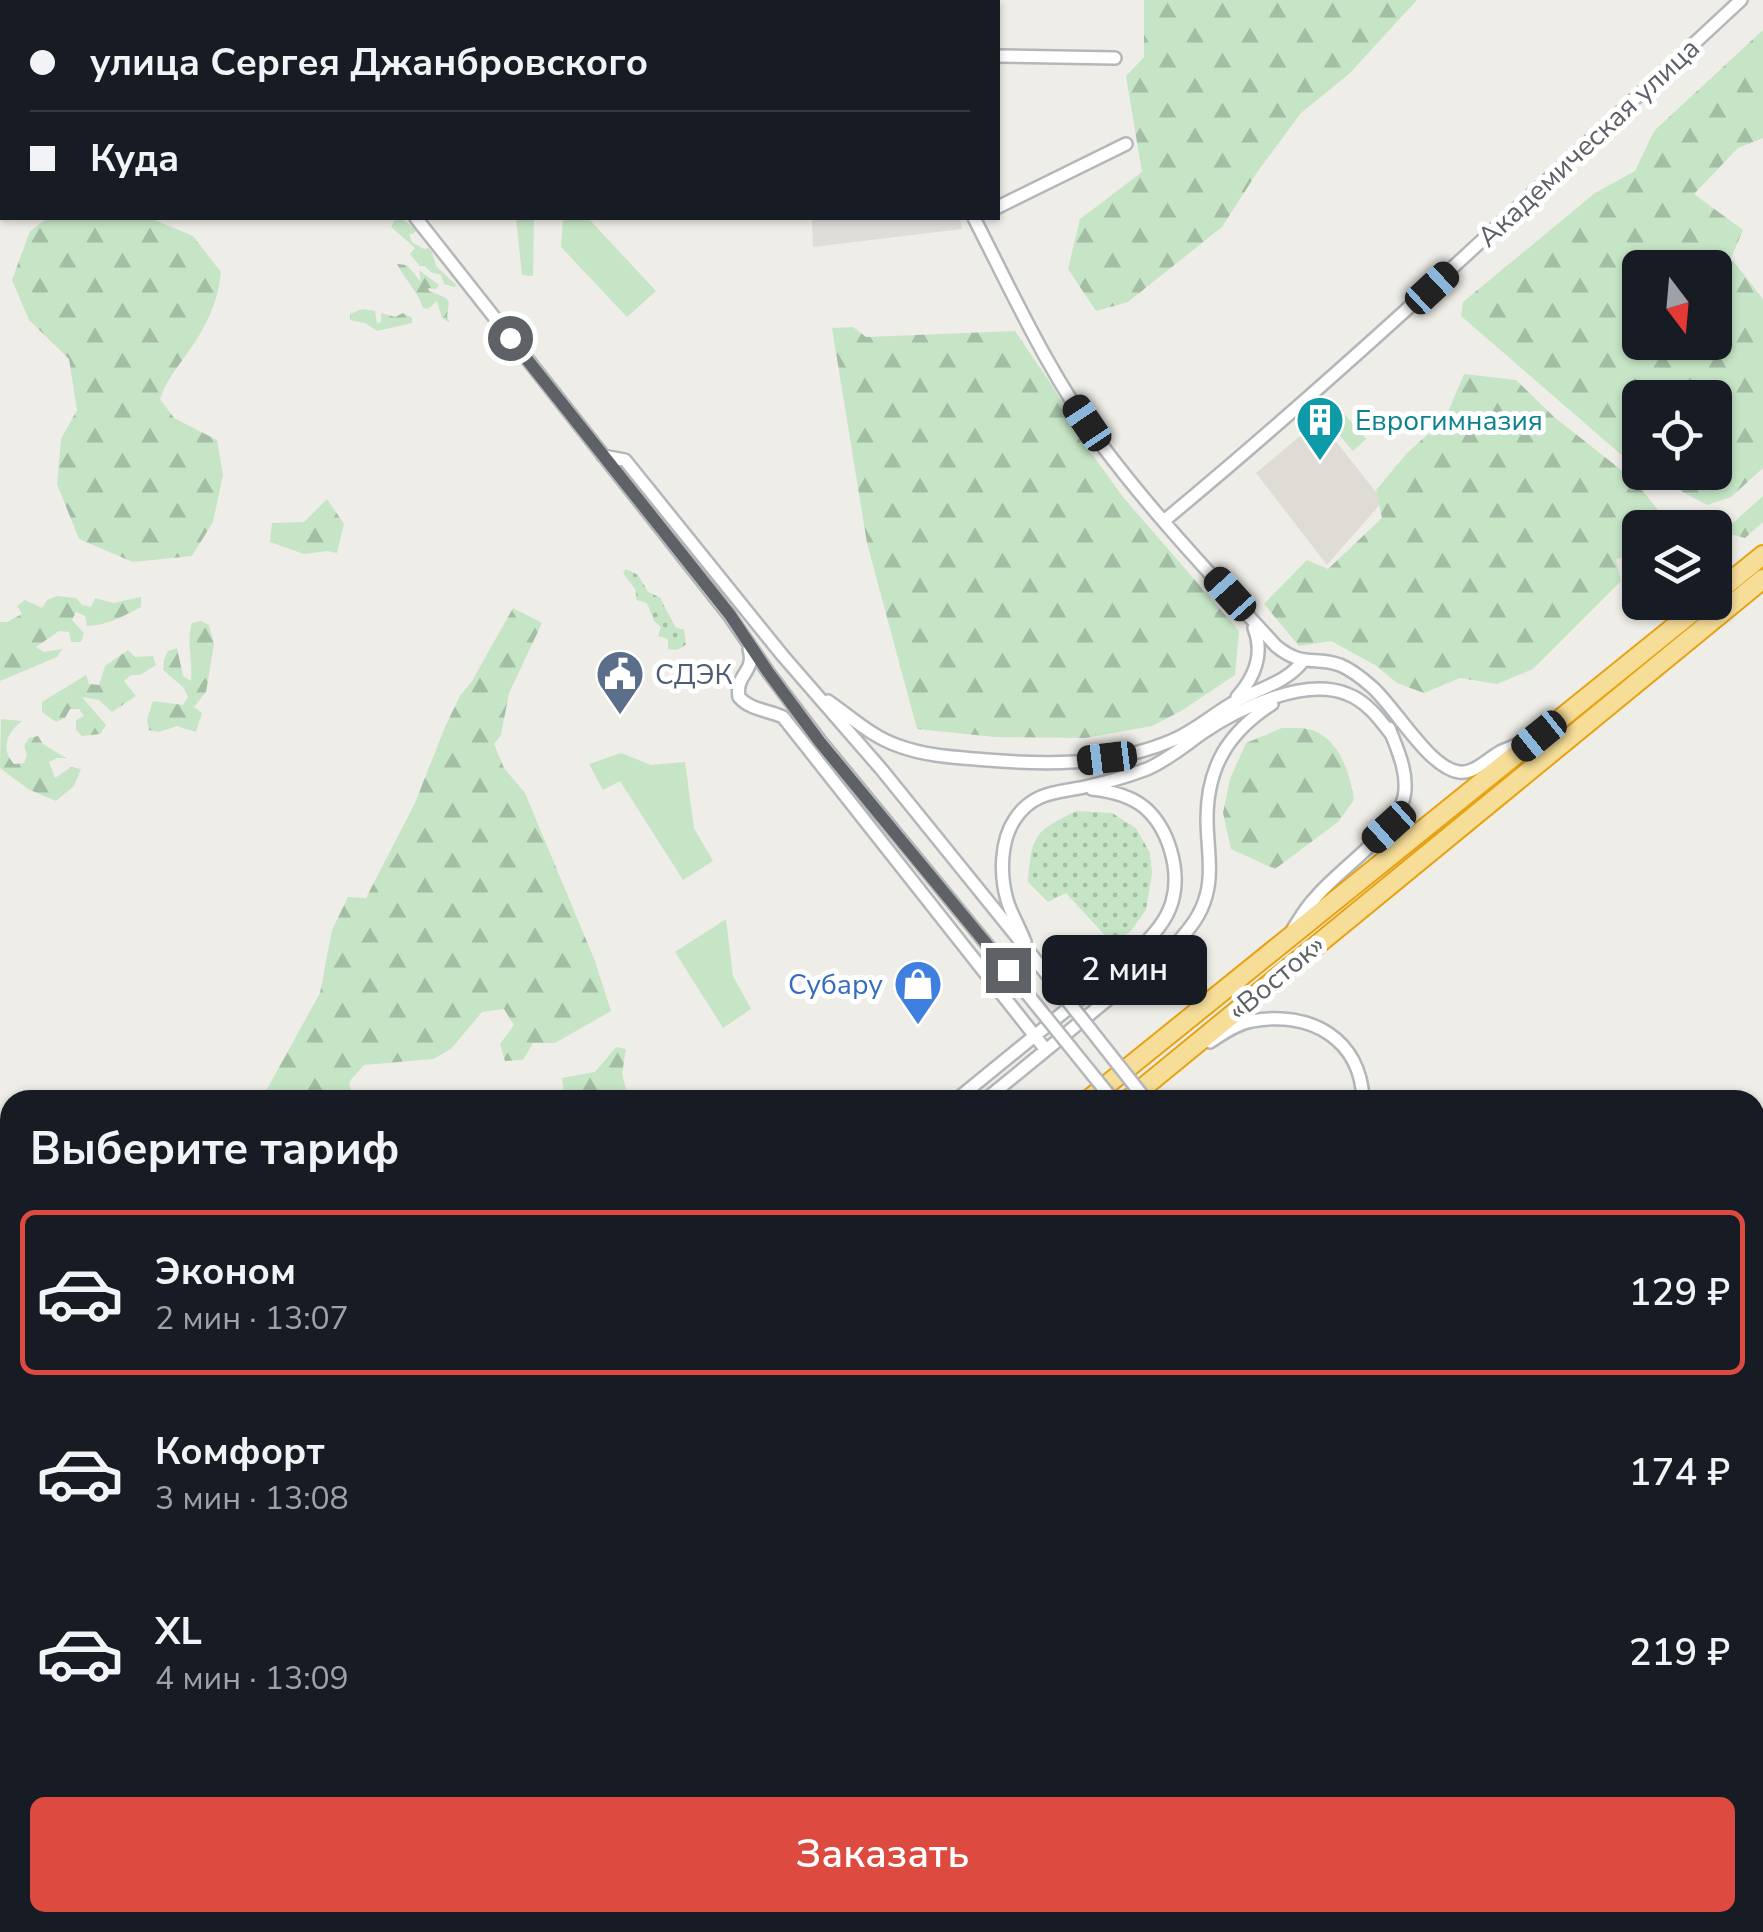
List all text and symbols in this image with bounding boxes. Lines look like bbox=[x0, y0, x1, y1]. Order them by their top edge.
street label: Академическая улица bbox=[1469, 30, 1708, 256]
text: улица Сергея Джанбровского bbox=[90, 37, 648, 88]
text: Куда bbox=[90, 133, 179, 184]
north arrow bbox=[1622, 250, 1732, 360]
map controls bbox=[1622, 250, 1732, 620]
car bbox=[1400, 257, 1464, 319]
route start bbox=[488, 316, 533, 361]
button: locate bbox=[1622, 380, 1732, 490]
car bbox=[1058, 390, 1116, 456]
building icon: Еврогимназия bbox=[1294, 394, 1346, 462]
place label: Еврогимназия bbox=[1355, 402, 1543, 440]
button: layers bbox=[1622, 510, 1732, 620]
car bbox=[1199, 562, 1261, 626]
public building icon: СДЭК bbox=[594, 648, 646, 716]
place label: СДЭК bbox=[655, 656, 732, 694]
car bbox=[1506, 705, 1572, 767]
car bbox=[1075, 739, 1139, 777]
car bbox=[1357, 796, 1421, 858]
street label: «Восток» bbox=[1220, 926, 1333, 1030]
callout: 2 мин bbox=[1043, 935, 1208, 1005]
route end bbox=[986, 948, 1031, 993]
text: 2 мин bbox=[1081, 948, 1168, 991]
shop icon: Субару bbox=[892, 958, 944, 1026]
place label: Субару bbox=[788, 966, 883, 1004]
text: Выберите тариф bbox=[30, 1119, 400, 1180]
text: Эконом bbox=[155, 1246, 296, 1297]
icon: car bbox=[35, 1248, 125, 1338]
text: 129 ₽ bbox=[1629, 1267, 1730, 1318]
text: 2 мин · 13:07 bbox=[155, 1297, 349, 1340]
text: Комфорт bbox=[155, 1426, 324, 1477]
icon: car bbox=[35, 1428, 125, 1518]
text: 174 ₽ bbox=[1629, 1447, 1730, 1498]
text: 3 мин · 13:08 bbox=[155, 1477, 349, 1520]
text: XL bbox=[155, 1606, 202, 1657]
icon: car bbox=[35, 1608, 125, 1698]
text: 219 ₽ bbox=[1629, 1627, 1730, 1678]
text: 4 мин · 13:09 bbox=[155, 1657, 349, 1700]
button: Заказать bbox=[30, 1797, 1735, 1912]

